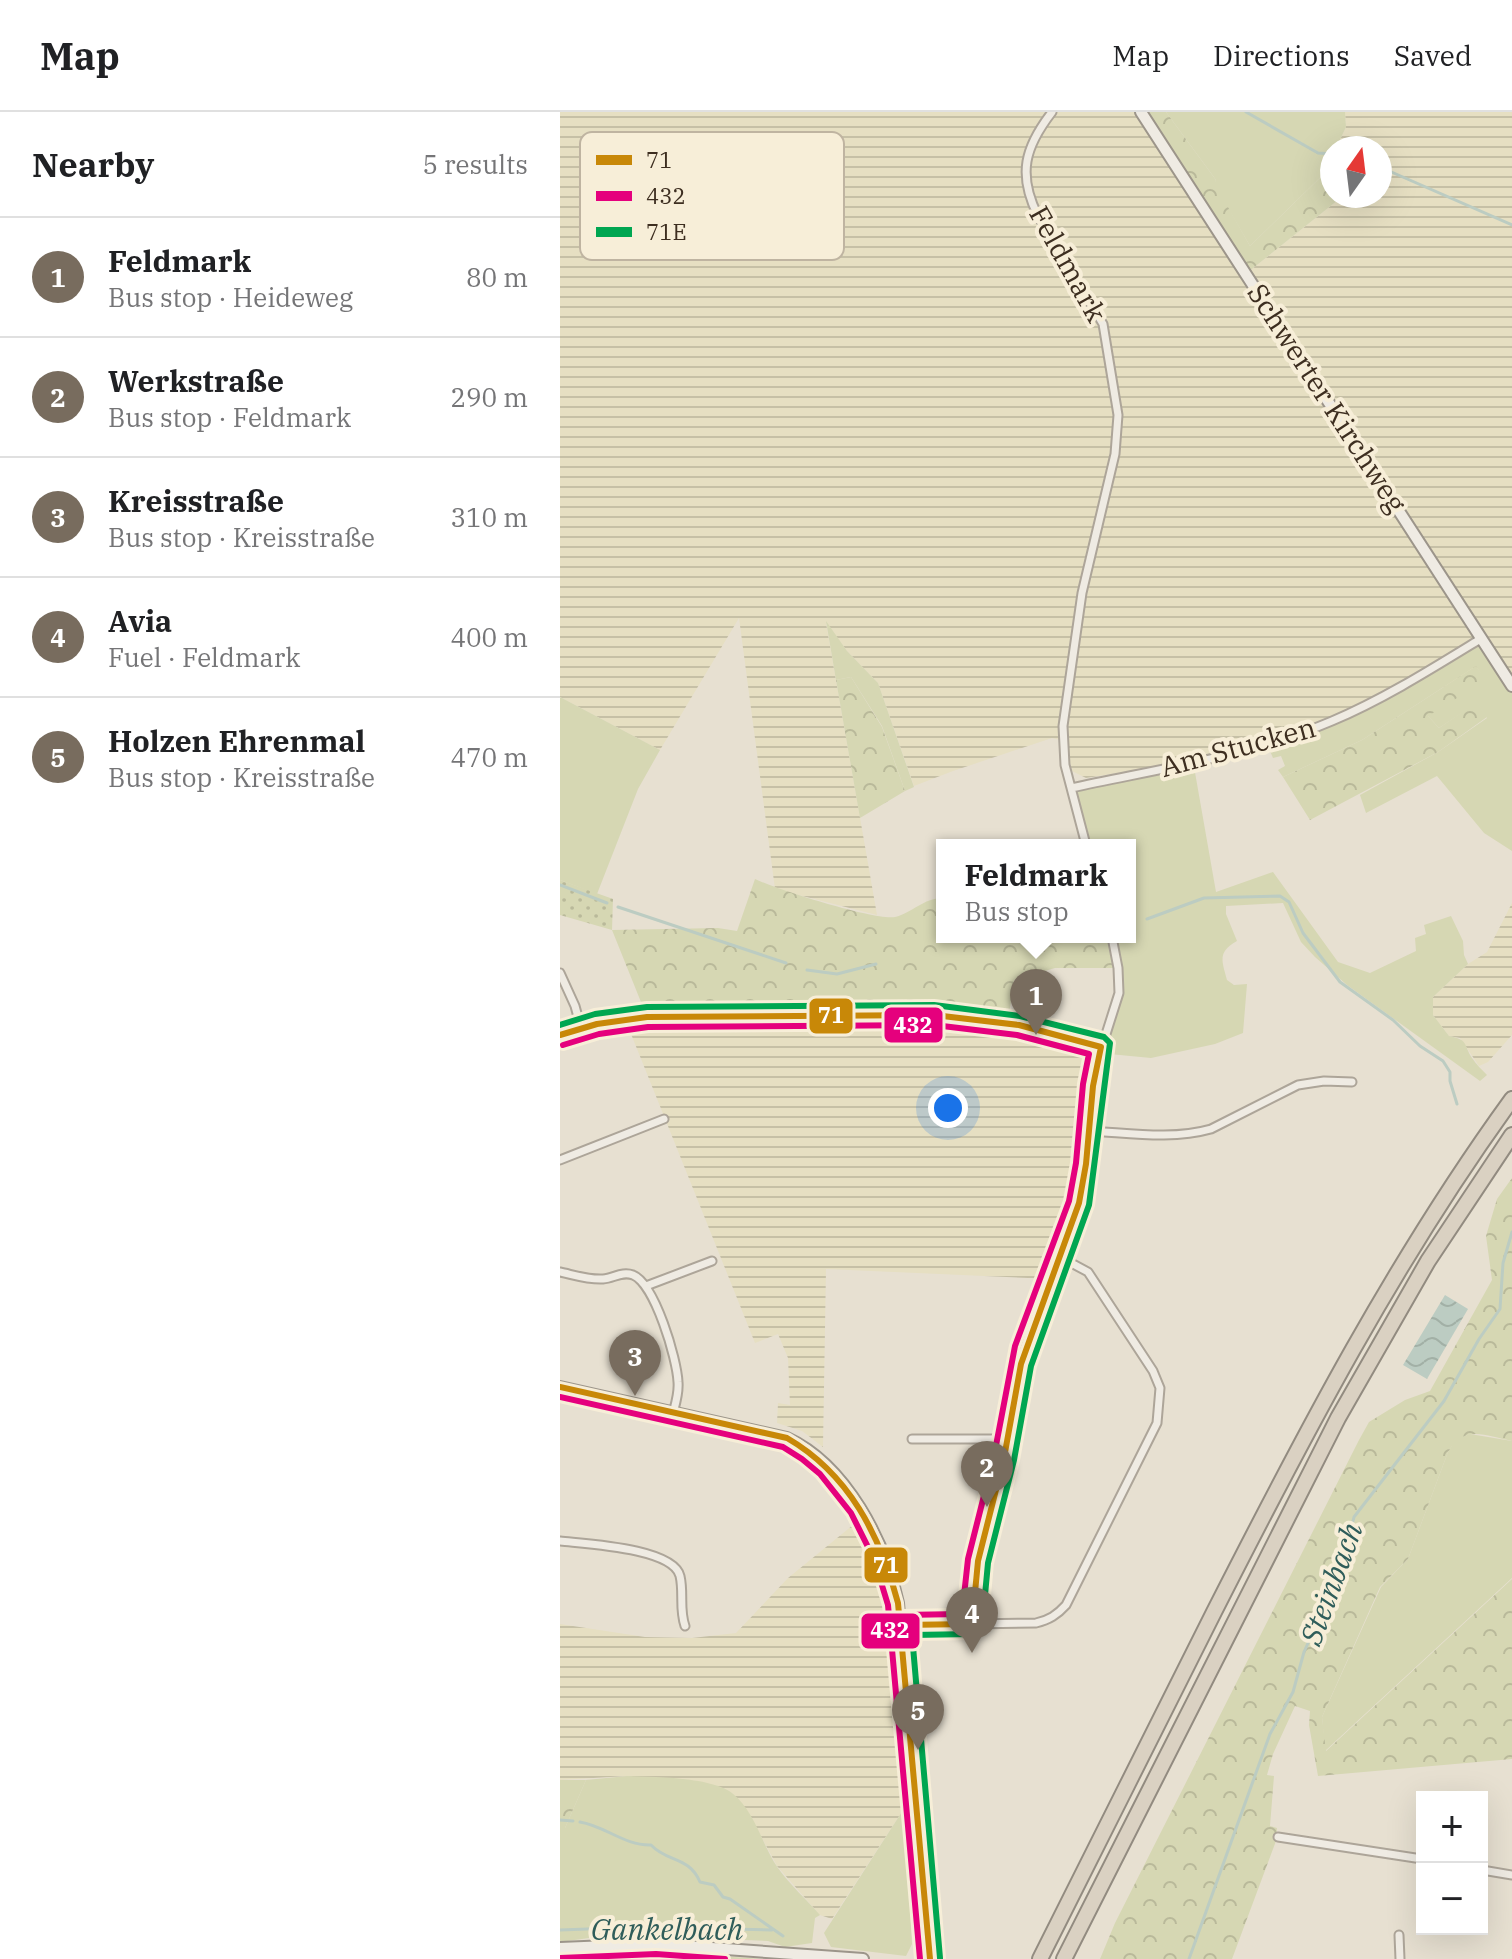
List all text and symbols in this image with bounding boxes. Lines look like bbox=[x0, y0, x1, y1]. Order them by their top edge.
text: Map bbox=[40, 31, 120, 80]
text: Map bbox=[1112, 37, 1169, 74]
text: Directions bbox=[1213, 37, 1350, 74]
text: Saved bbox=[1394, 37, 1472, 74]
legend bbox=[580, 132, 844, 260]
north arrow bbox=[1320, 136, 1392, 208]
text: Nearby bbox=[32, 142, 154, 186]
text: 71 bbox=[646, 145, 672, 174]
text: 5 results bbox=[422, 147, 528, 181]
text: 432 bbox=[646, 181, 686, 210]
street label: Feldmark bbox=[1021, 199, 1116, 329]
text: 71E bbox=[646, 217, 687, 246]
text: Feldmark bbox=[108, 241, 251, 280]
text: 1 bbox=[50, 260, 66, 294]
text: 80 m bbox=[466, 260, 528, 294]
street label: Schwerter Kirchweg bbox=[1240, 276, 1415, 519]
text: Bus stop · Heideweg bbox=[108, 280, 353, 314]
text: Werkstraße bbox=[108, 361, 284, 400]
text: 2 bbox=[50, 380, 66, 414]
text: 290 m bbox=[450, 380, 528, 414]
text: Bus stop · Feldmark bbox=[108, 400, 351, 434]
text: Kreisstraße bbox=[108, 481, 284, 520]
text: 3 bbox=[50, 500, 66, 534]
text: 310 m bbox=[450, 500, 528, 534]
text: Bus stop · Kreisstraße bbox=[108, 520, 375, 554]
text: Avia bbox=[108, 601, 172, 640]
text: 4 bbox=[50, 620, 66, 654]
text: 400 m bbox=[450, 620, 528, 654]
text: Fuel · Feldmark bbox=[108, 640, 300, 674]
street label: Am Stucken bbox=[1156, 708, 1320, 785]
text: Holzen Ehrenmal bbox=[108, 721, 365, 760]
text: 5 bbox=[50, 740, 66, 774]
text: 470 m bbox=[450, 740, 528, 774]
text: Bus stop · Kreisstraße bbox=[108, 760, 375, 794]
popup bbox=[936, 839, 1136, 943]
text: Feldmark bbox=[964, 855, 1108, 894]
text: Bus stop bbox=[964, 894, 1069, 928]
pin: 1 bbox=[1010, 969, 1062, 1035]
line badge: 71 bbox=[808, 997, 854, 1035]
text: 71 bbox=[818, 1000, 844, 1029]
line badge: 432 bbox=[883, 1006, 944, 1044]
text: 432 bbox=[893, 1010, 933, 1039]
your location bbox=[928, 1088, 968, 1128]
pin: 3 bbox=[609, 1330, 661, 1396]
pin: 2 bbox=[961, 1441, 1013, 1507]
water label: Steinbach bbox=[1290, 1516, 1371, 1651]
line badge: 71 bbox=[863, 1546, 909, 1584]
text: 71 bbox=[873, 1550, 899, 1579]
pin: 4 bbox=[946, 1587, 998, 1653]
line badge: 432 bbox=[860, 1612, 921, 1650]
text: 432 bbox=[870, 1615, 910, 1644]
pin: 5 bbox=[892, 1684, 944, 1750]
map controls bbox=[1416, 1791, 1488, 1935]
button: + bbox=[1416, 1791, 1488, 1863]
button: − bbox=[1416, 1863, 1488, 1935]
water label: Gankelbach bbox=[591, 1909, 744, 1948]

